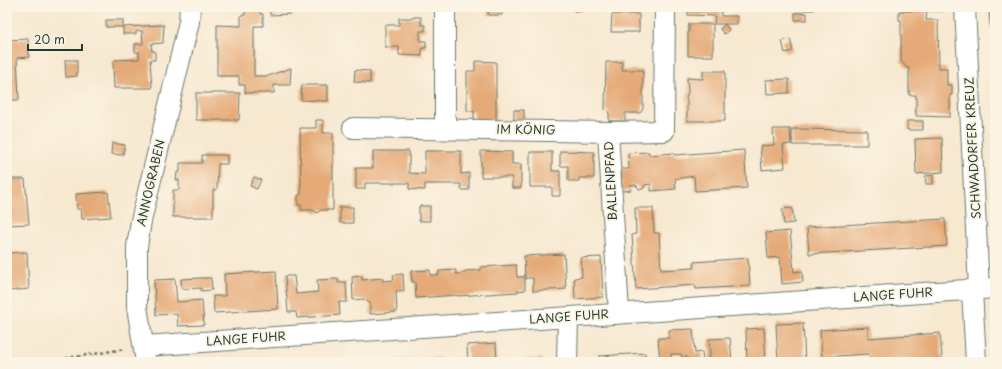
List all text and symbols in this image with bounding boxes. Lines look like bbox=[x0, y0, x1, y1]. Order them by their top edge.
scale bar bbox=[28, 26, 82, 52]
text: 20 m bbox=[34, 30, 65, 48]
street label: SCHWADORFER KREUZ bbox=[959, 77, 985, 219]
street label: IM KÖNIG bbox=[496, 119, 556, 139]
street label: ANNOGRABEN bbox=[131, 138, 169, 228]
street label: BALLENPFAD bbox=[599, 141, 621, 221]
street label: LANGE FUHR bbox=[852, 282, 933, 306]
street label: LANGE FUHR bbox=[528, 304, 609, 328]
street label: LANGE FUHR bbox=[205, 326, 286, 350]

